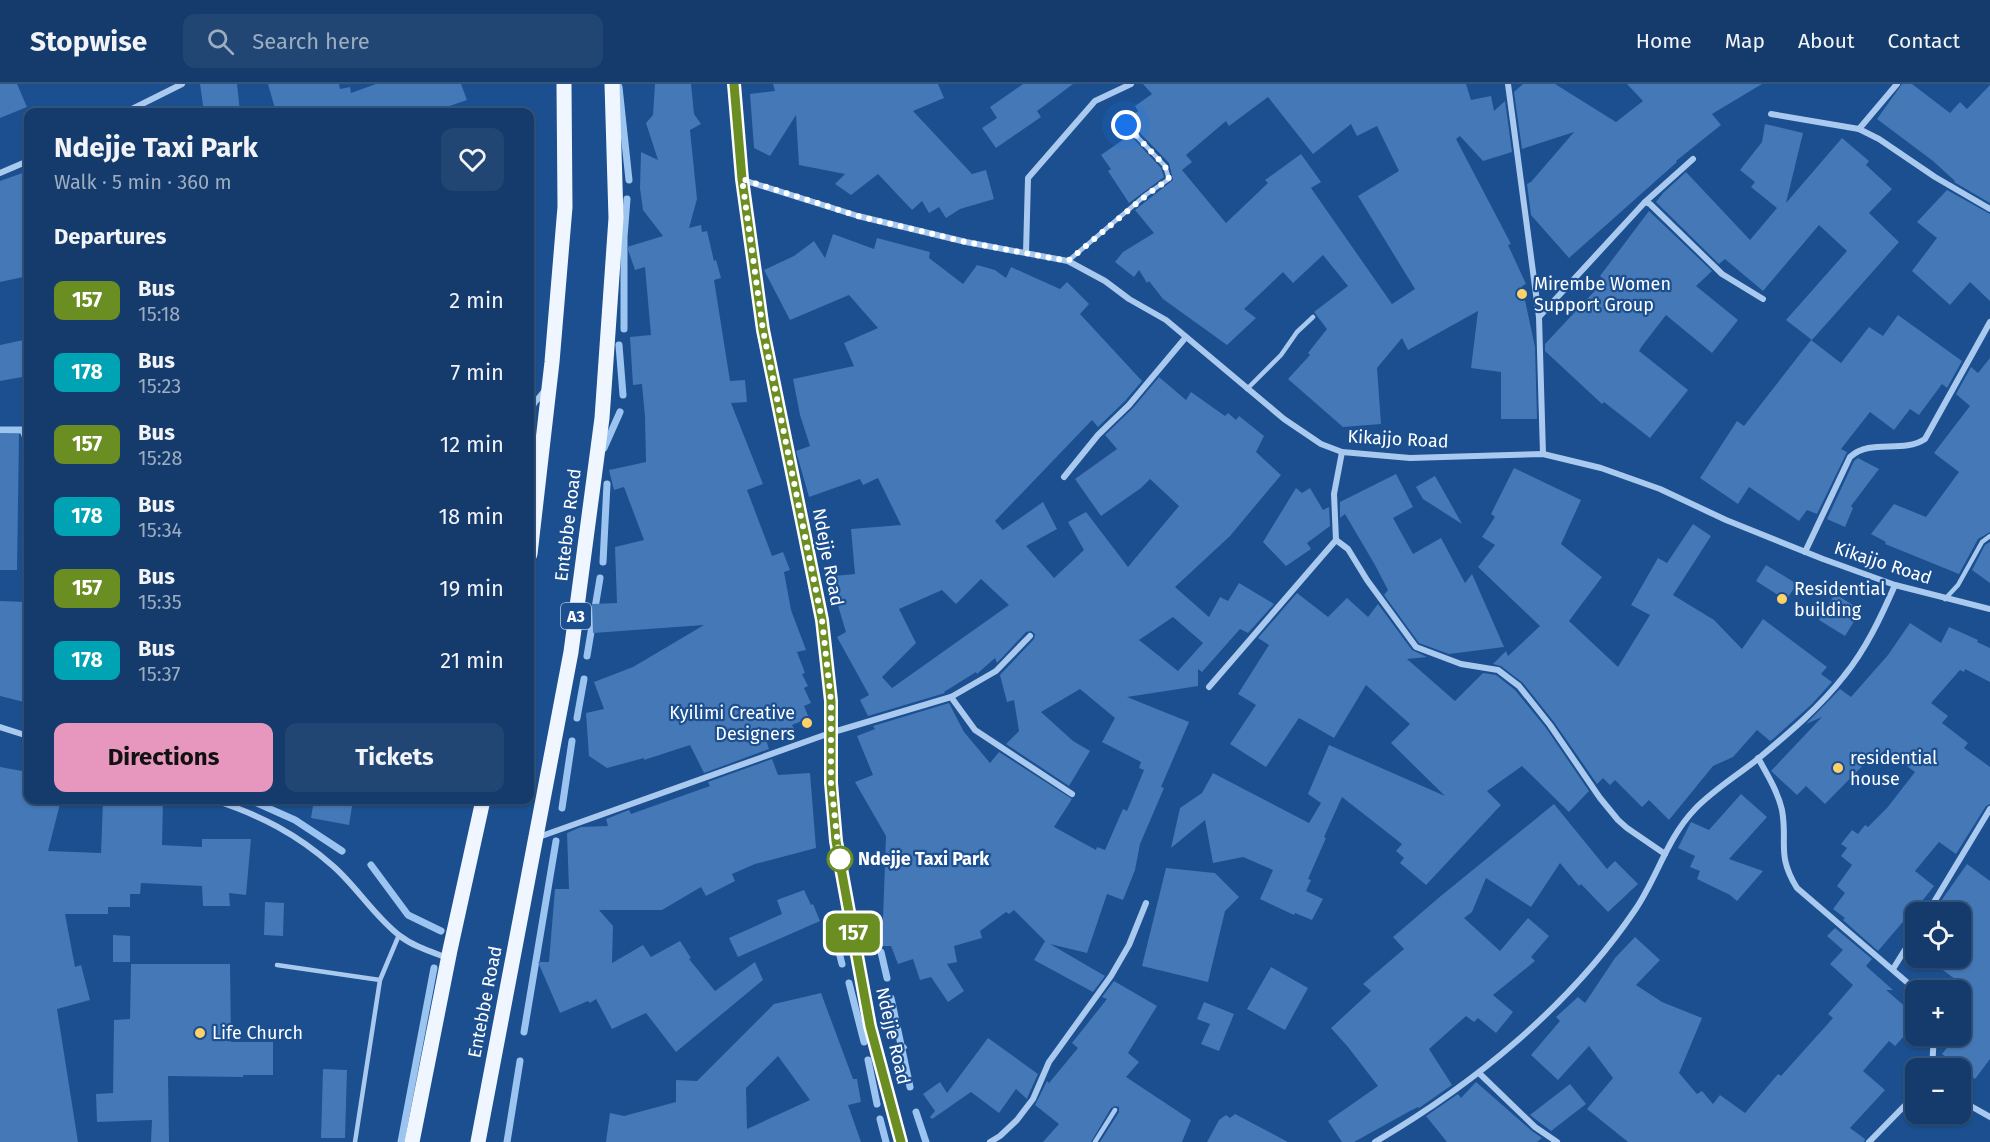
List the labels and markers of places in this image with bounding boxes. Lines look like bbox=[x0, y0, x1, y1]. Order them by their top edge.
place label: Mirembe Women Support Group bbox=[1534, 273, 1671, 316]
marker: Mirembe Women Support Group bbox=[1515, 287, 1529, 301]
place label: Residential building bbox=[1794, 578, 1886, 621]
marker: Residential building bbox=[1775, 592, 1789, 606]
place label: Kyilimi Creative Designers bbox=[669, 702, 795, 745]
marker: Kyilimi Creative Designers bbox=[800, 716, 814, 730]
place label: residential house bbox=[1850, 747, 1937, 790]
marker: residential house bbox=[1831, 761, 1845, 775]
marker: Ndejje Taxi Park bbox=[827, 846, 853, 872]
place label: Ndejje Taxi Park bbox=[858, 848, 990, 870]
place label: Life Church bbox=[212, 1022, 303, 1044]
marker: Life Church bbox=[193, 1026, 207, 1040]

